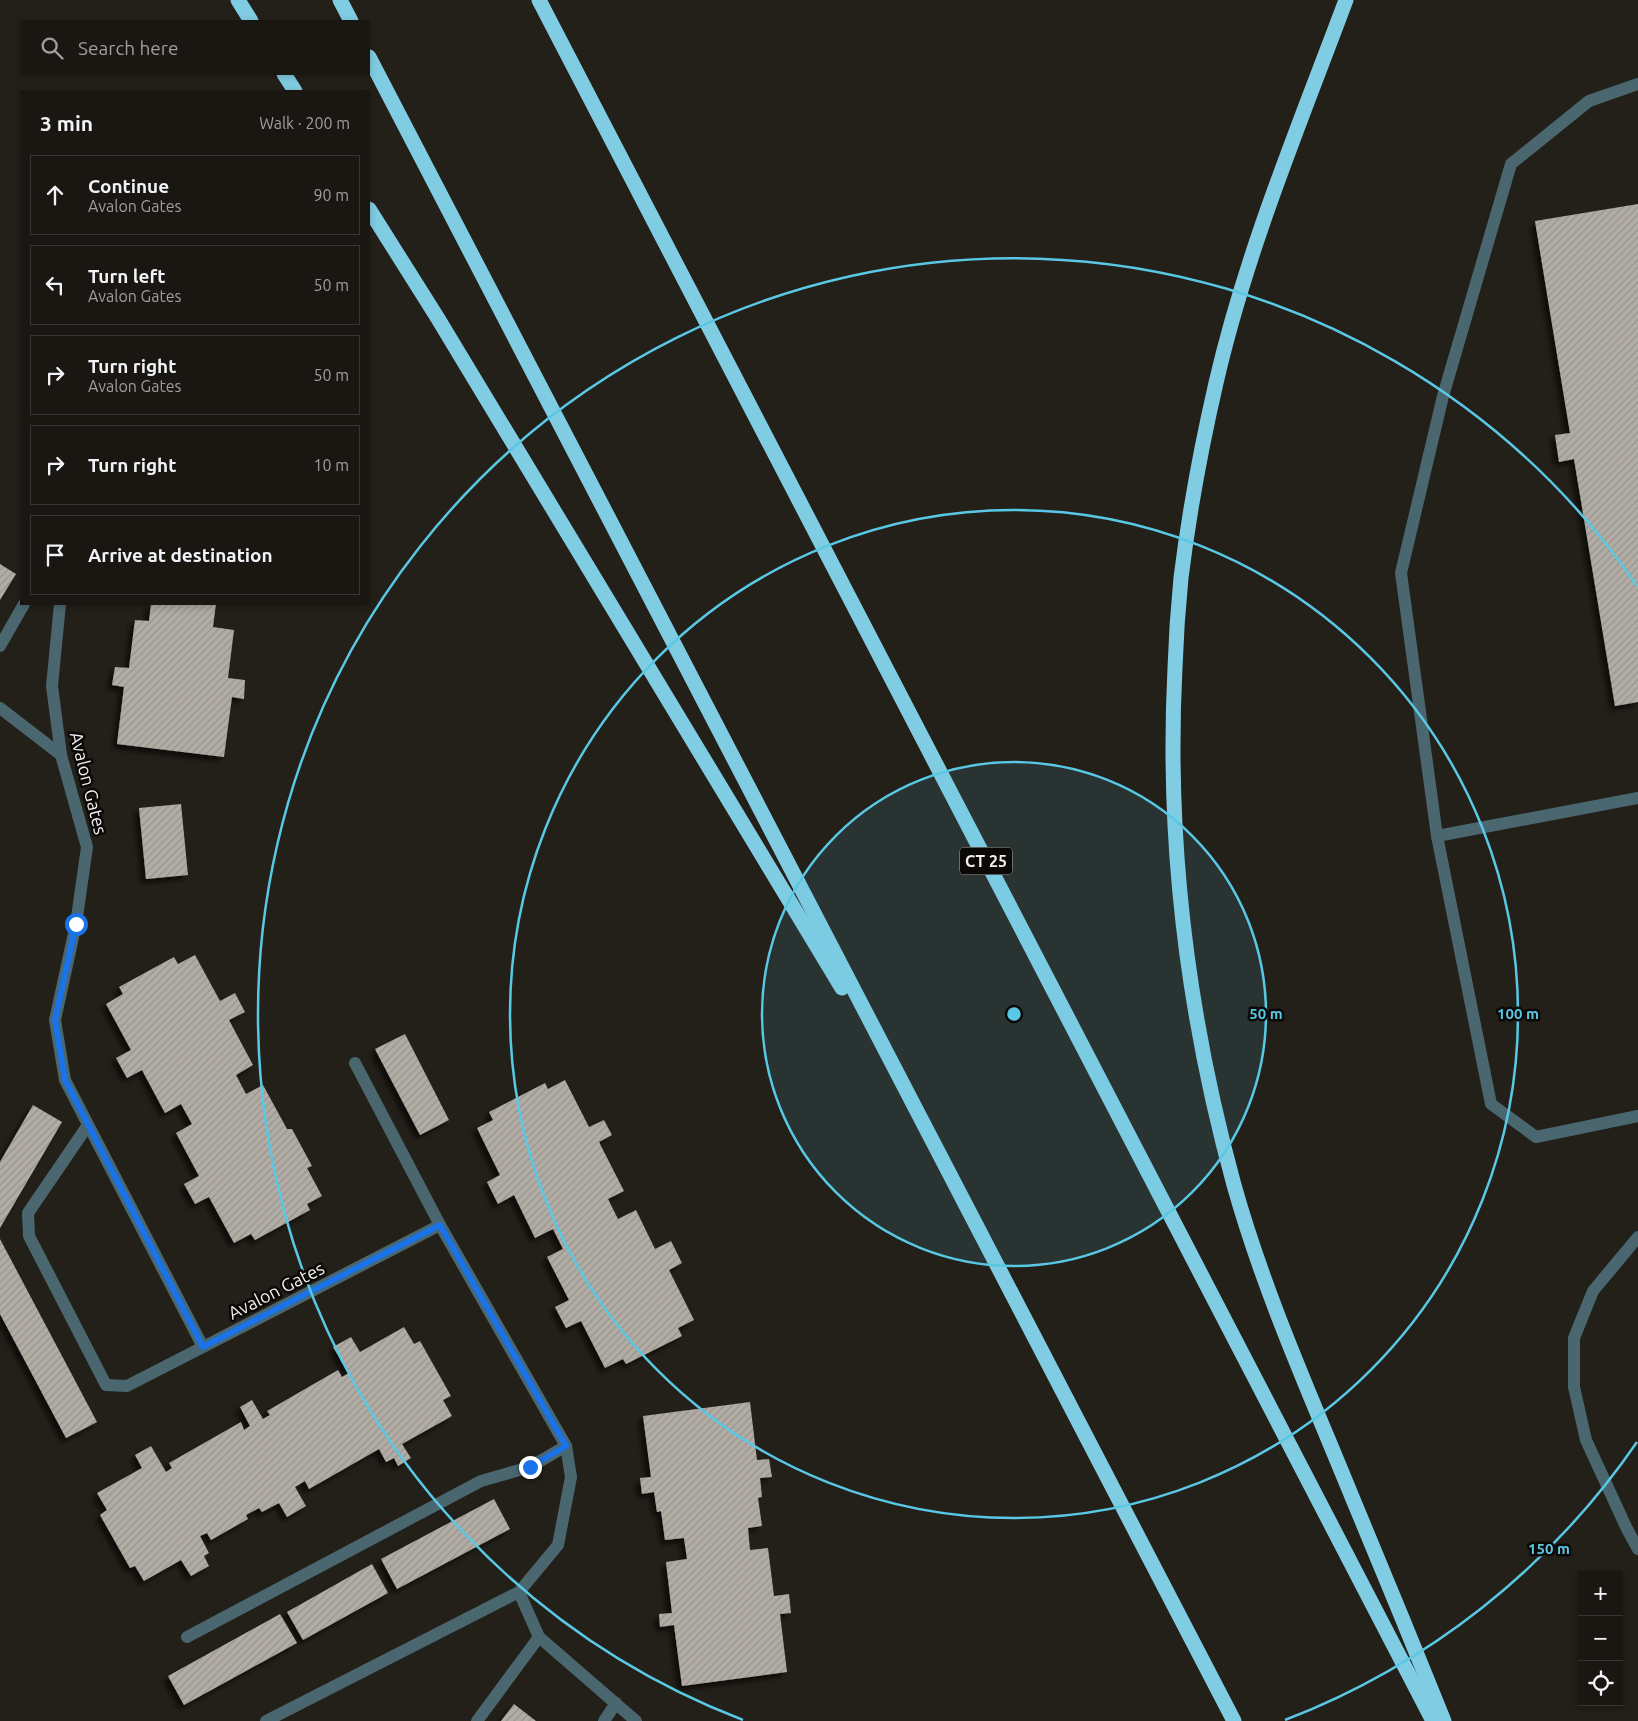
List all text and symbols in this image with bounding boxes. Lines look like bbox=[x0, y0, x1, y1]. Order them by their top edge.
search box bbox=[20, 20, 370, 75]
icon: search bbox=[38, 34, 66, 62]
text: Search here bbox=[78, 37, 178, 59]
text: 3 min bbox=[40, 111, 93, 135]
text: Walk · 200 m bbox=[259, 114, 350, 132]
text: Continue bbox=[88, 175, 169, 197]
icon: ahead bbox=[41, 181, 69, 209]
text: 90 m bbox=[313, 186, 349, 204]
text: Avalon Gates bbox=[88, 197, 181, 215]
text: Turn left bbox=[88, 265, 166, 287]
icon: left bbox=[41, 271, 69, 299]
text: 50 m bbox=[313, 276, 349, 294]
text: Avalon Gates bbox=[88, 287, 181, 305]
text: Turn right bbox=[88, 355, 176, 377]
icon: right bbox=[41, 361, 69, 389]
text: 50 m bbox=[313, 366, 349, 384]
text: Avalon Gates bbox=[88, 377, 181, 395]
icon: right bbox=[41, 451, 69, 479]
text: Turn right bbox=[88, 454, 176, 476]
text: 10 m bbox=[313, 456, 349, 474]
icon: arrive bbox=[41, 541, 69, 569]
text: Arrive at destination bbox=[88, 544, 273, 566]
street label: Avalon Gates bbox=[67, 730, 111, 837]
road number: CT 25 bbox=[960, 848, 1012, 874]
route start bbox=[65, 913, 88, 936]
centre of rings bbox=[1005, 1005, 1023, 1023]
text: 50 m bbox=[1249, 1005, 1283, 1022]
text: 100 m bbox=[1497, 1005, 1539, 1022]
street label: Avalon Gates bbox=[225, 1257, 328, 1323]
route end bbox=[519, 1456, 542, 1479]
text: 150 m bbox=[1528, 1540, 1570, 1557]
map controls bbox=[1578, 1571, 1623, 1706]
button: + bbox=[1578, 1571, 1623, 1616]
button: − bbox=[1578, 1616, 1623, 1661]
button: locate bbox=[1578, 1661, 1623, 1706]

